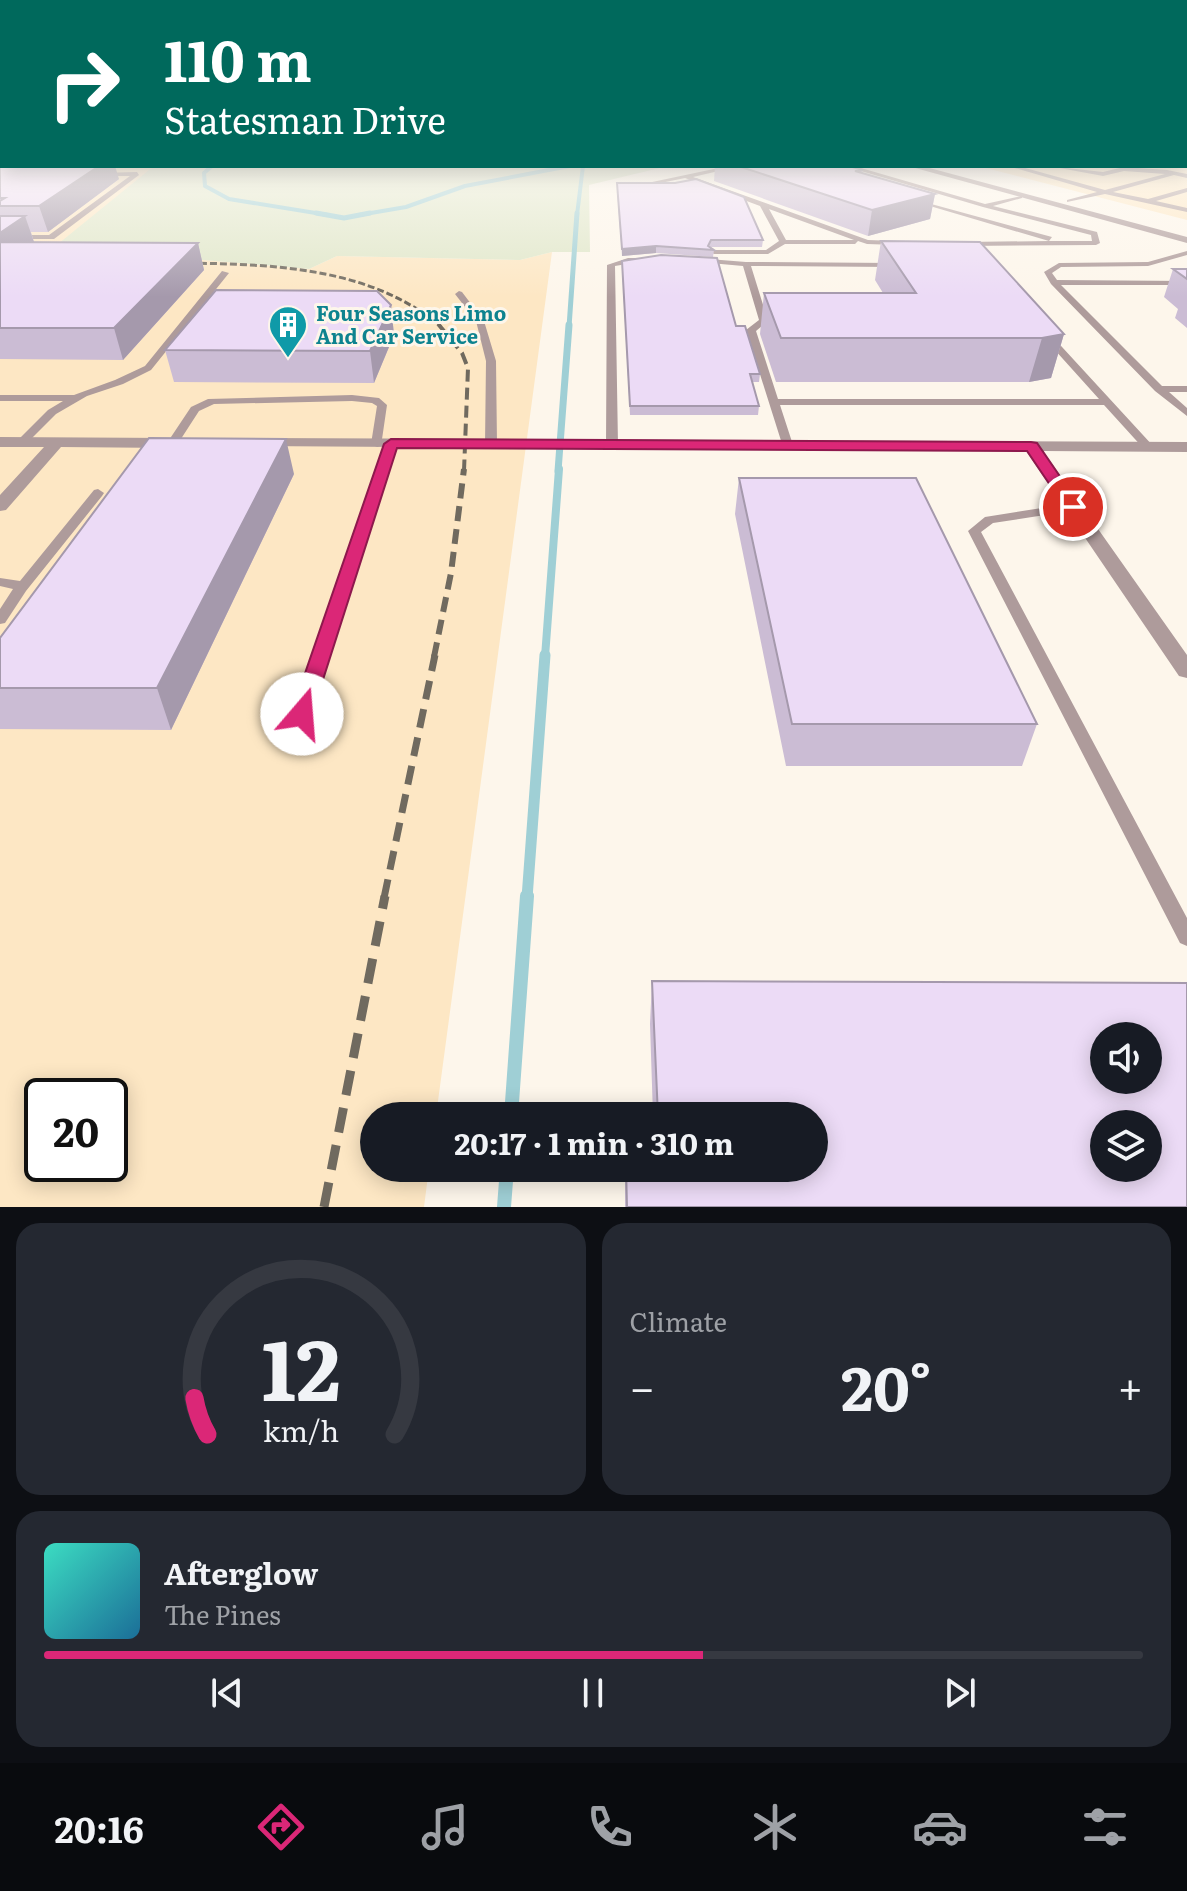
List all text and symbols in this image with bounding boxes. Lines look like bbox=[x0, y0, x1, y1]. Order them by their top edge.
text: 110 m bbox=[164, 16, 312, 99]
icon: right bbox=[32, 32, 136, 136]
text: Statesman Drive bbox=[164, 92, 446, 145]
place label: Four Seasons Limo And Car Service bbox=[316, 297, 506, 350]
building icon: Four Seasons Limo And Car Service bbox=[267, 304, 309, 359]
pin bbox=[1039, 473, 1107, 541]
icon: arrive bbox=[1051, 485, 1095, 529]
position arrow bbox=[260, 672, 344, 756]
map controls bbox=[1090, 1022, 1162, 1182]
button: sound bbox=[1090, 1022, 1162, 1094]
speed limit sign: 20 bbox=[24, 1078, 128, 1182]
button: layers bbox=[1090, 1110, 1162, 1182]
text: 20:17 · 1 min · 310 m bbox=[454, 1120, 734, 1164]
text: Climate bbox=[630, 1301, 727, 1340]
text: 12 bbox=[261, 1303, 340, 1427]
text: 20° bbox=[841, 1340, 932, 1429]
text: − bbox=[630, 1352, 655, 1418]
text: + bbox=[1117, 1352, 1143, 1418]
text: km/h bbox=[263, 1408, 339, 1451]
text: Afterglow bbox=[164, 1550, 318, 1594]
text: The Pines bbox=[164, 1594, 281, 1633]
icon: previous bbox=[205, 1671, 249, 1715]
icon: pause bbox=[571, 1671, 615, 1715]
icon: next bbox=[938, 1671, 982, 1715]
icon: directions bbox=[253, 1799, 309, 1855]
icon: music bbox=[417, 1799, 473, 1855]
icon: phone bbox=[582, 1799, 638, 1855]
icon: climate bbox=[747, 1799, 803, 1855]
icon: car bbox=[912, 1799, 968, 1855]
icon: filters bbox=[1077, 1799, 1133, 1855]
text: 20:16 bbox=[54, 1801, 144, 1854]

